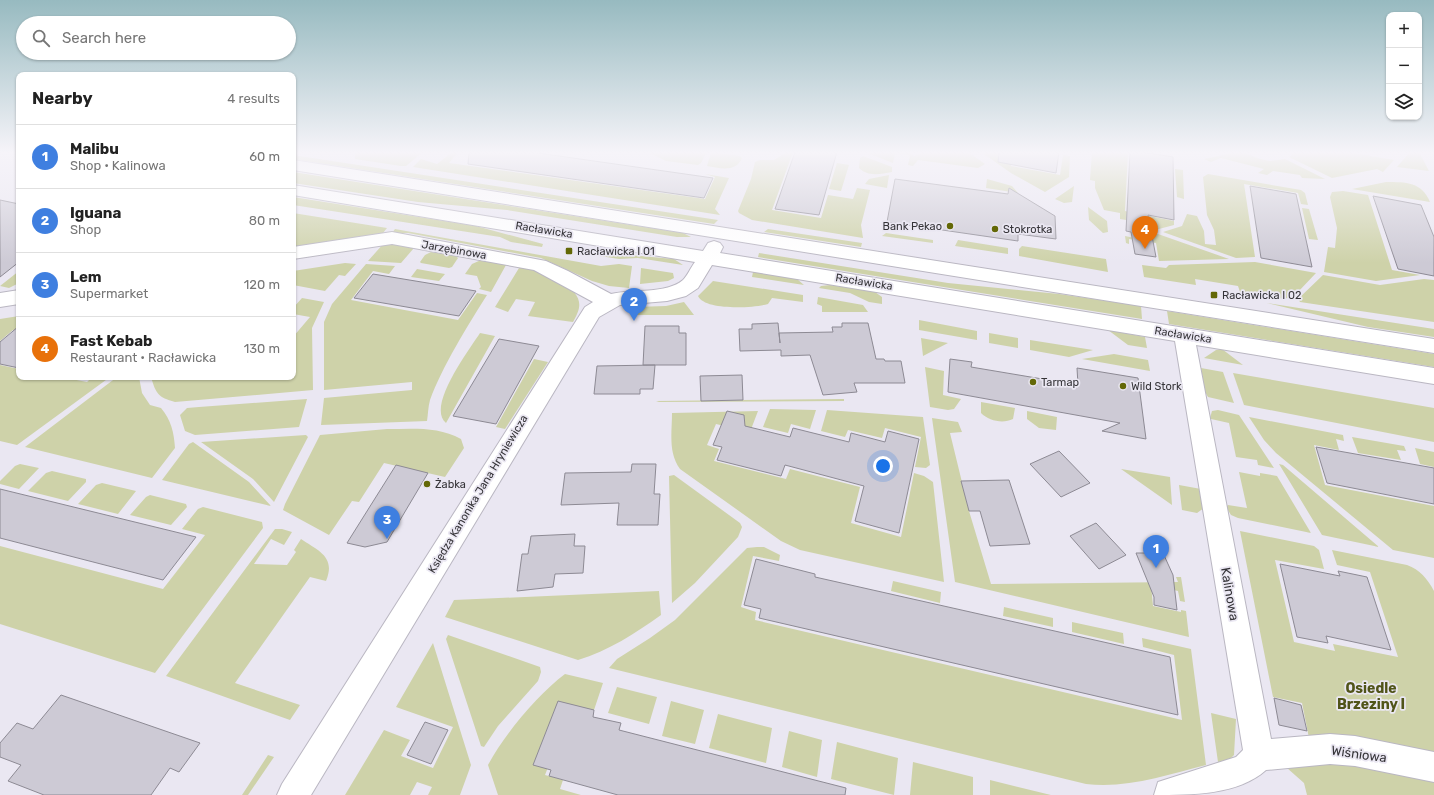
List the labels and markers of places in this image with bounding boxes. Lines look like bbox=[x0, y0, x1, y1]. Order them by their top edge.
pin: 4 bbox=[1132, 216, 1158, 249]
place label: Bank Pekao bbox=[883, 220, 942, 233]
marker: Bank Pekao bbox=[945, 221, 955, 231]
place label: Stokrotka bbox=[1003, 223, 1052, 236]
marker: Stokrotka bbox=[990, 224, 1000, 234]
place label: Racławicka I 01 bbox=[577, 245, 655, 258]
marker: Racławicka I 01 bbox=[564, 246, 574, 256]
pin: 2 bbox=[621, 288, 647, 321]
place label: Racławicka I 02 bbox=[1222, 289, 1301, 302]
marker: Racławicka I 02 bbox=[1209, 290, 1219, 300]
place label: Tarmap bbox=[1041, 376, 1079, 389]
marker: Tarmap bbox=[1028, 377, 1038, 387]
place label: Wild Stork bbox=[1131, 380, 1182, 393]
marker: Wild Stork bbox=[1118, 381, 1128, 391]
place label: Żabka bbox=[435, 477, 466, 491]
marker: Żabka bbox=[422, 479, 432, 489]
pin: 3 bbox=[374, 506, 400, 539]
pin: 1 bbox=[1143, 535, 1169, 568]

